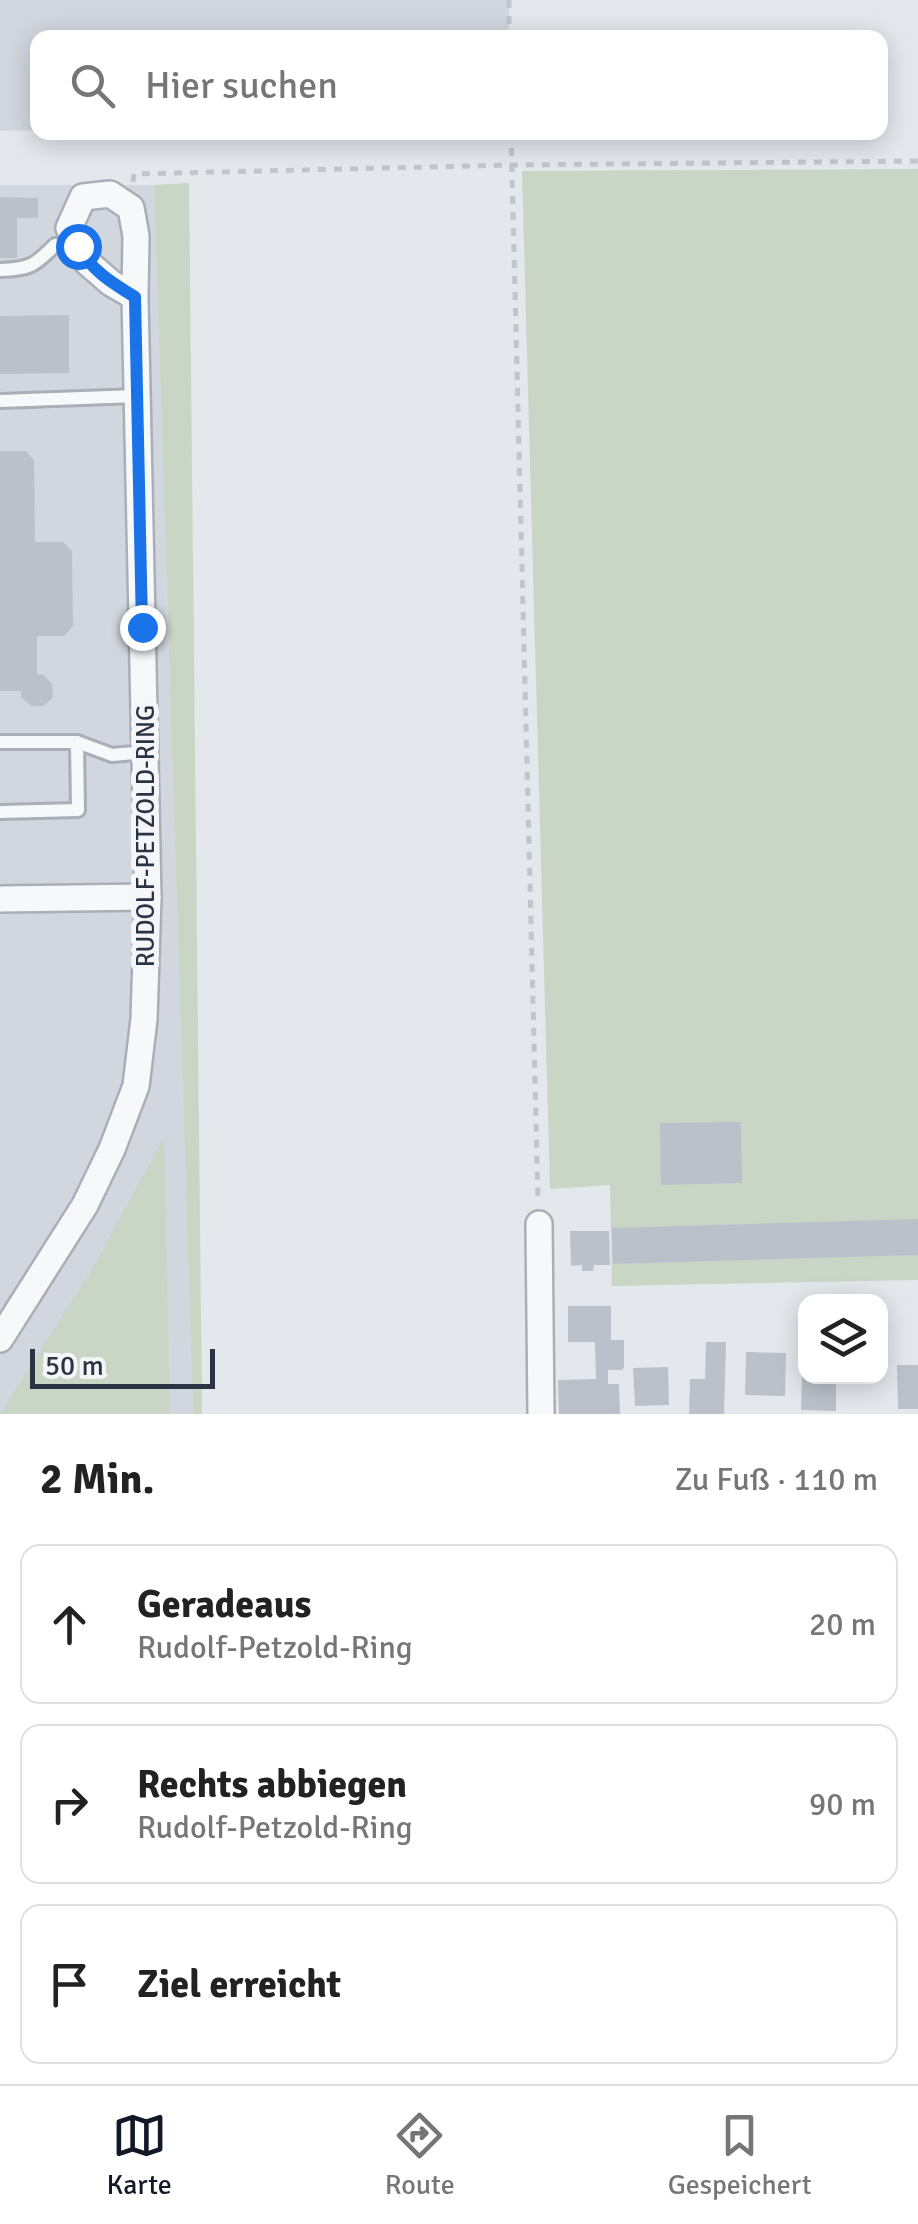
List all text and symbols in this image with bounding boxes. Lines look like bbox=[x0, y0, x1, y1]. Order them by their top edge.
search box bbox=[30, 30, 888, 140]
icon: search bbox=[65, 58, 120, 113]
text: Hier suchen bbox=[145, 62, 338, 109]
route start bbox=[56, 224, 102, 270]
route end bbox=[120, 605, 166, 651]
street label: RUDOLF-PETZOLD-RING bbox=[130, 705, 161, 967]
map controls bbox=[798, 1294, 888, 1384]
button: layers bbox=[798, 1294, 888, 1384]
scale bar bbox=[30, 1344, 215, 1388]
text: 50 m bbox=[45, 1349, 104, 1383]
text: 2 Min. bbox=[40, 1454, 154, 1505]
text: Zu Fuß · 110 m bbox=[675, 1460, 878, 1499]
text: Geradeaus bbox=[137, 1581, 311, 1628]
icon: ahead bbox=[42, 1597, 97, 1652]
text: 20 m bbox=[809, 1605, 876, 1644]
text: Rudolf-Petzold-Ring bbox=[137, 1628, 413, 1667]
text: Rechts abbiegen bbox=[137, 1761, 407, 1808]
icon: right bbox=[42, 1777, 97, 1832]
text: 90 m bbox=[809, 1785, 876, 1824]
text: Rudolf-Petzold-Ring bbox=[137, 1808, 413, 1847]
icon: arrive bbox=[42, 1957, 97, 2012]
text: Ziel erreicht bbox=[137, 1961, 341, 2008]
tab: Karte bbox=[106, 2108, 172, 2202]
tab: Route bbox=[385, 2108, 455, 2202]
tab: Gespeichert bbox=[668, 2108, 812, 2202]

